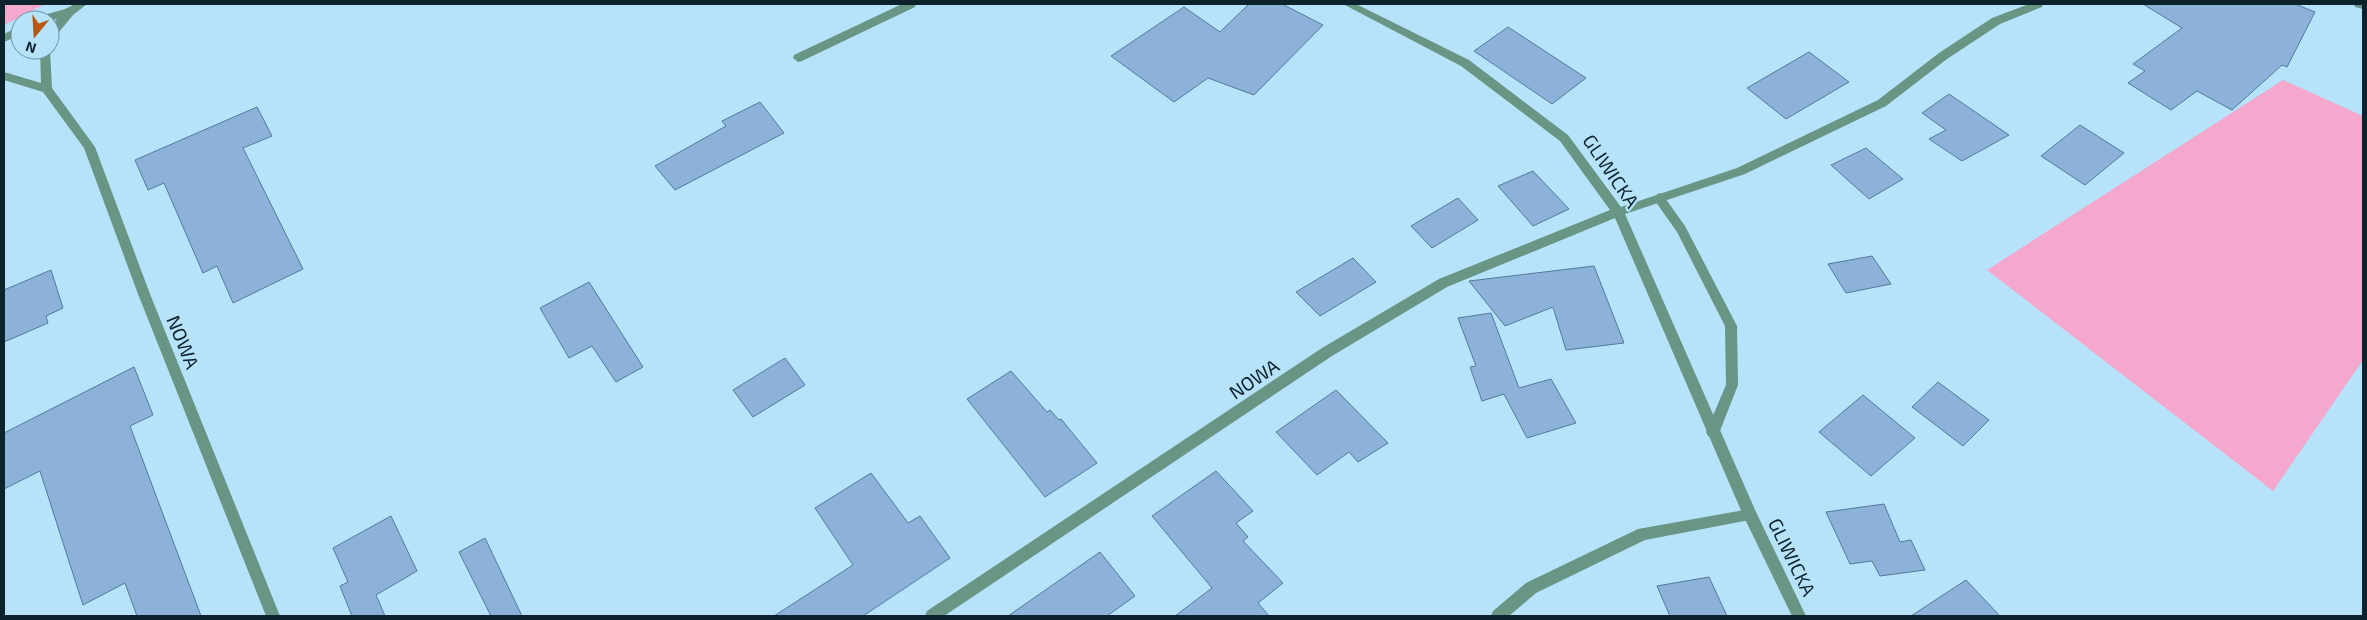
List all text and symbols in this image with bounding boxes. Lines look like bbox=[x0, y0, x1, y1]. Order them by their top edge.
north arrow bbox=[10, 10, 60, 60]
text: N bbox=[23, 38, 38, 57]
street label: GLIWICKA bbox=[1579, 130, 1644, 212]
street label: NOWA bbox=[162, 312, 205, 372]
street label: NOWA bbox=[1224, 353, 1283, 404]
street label: GLIWICKA bbox=[1764, 514, 1821, 600]

